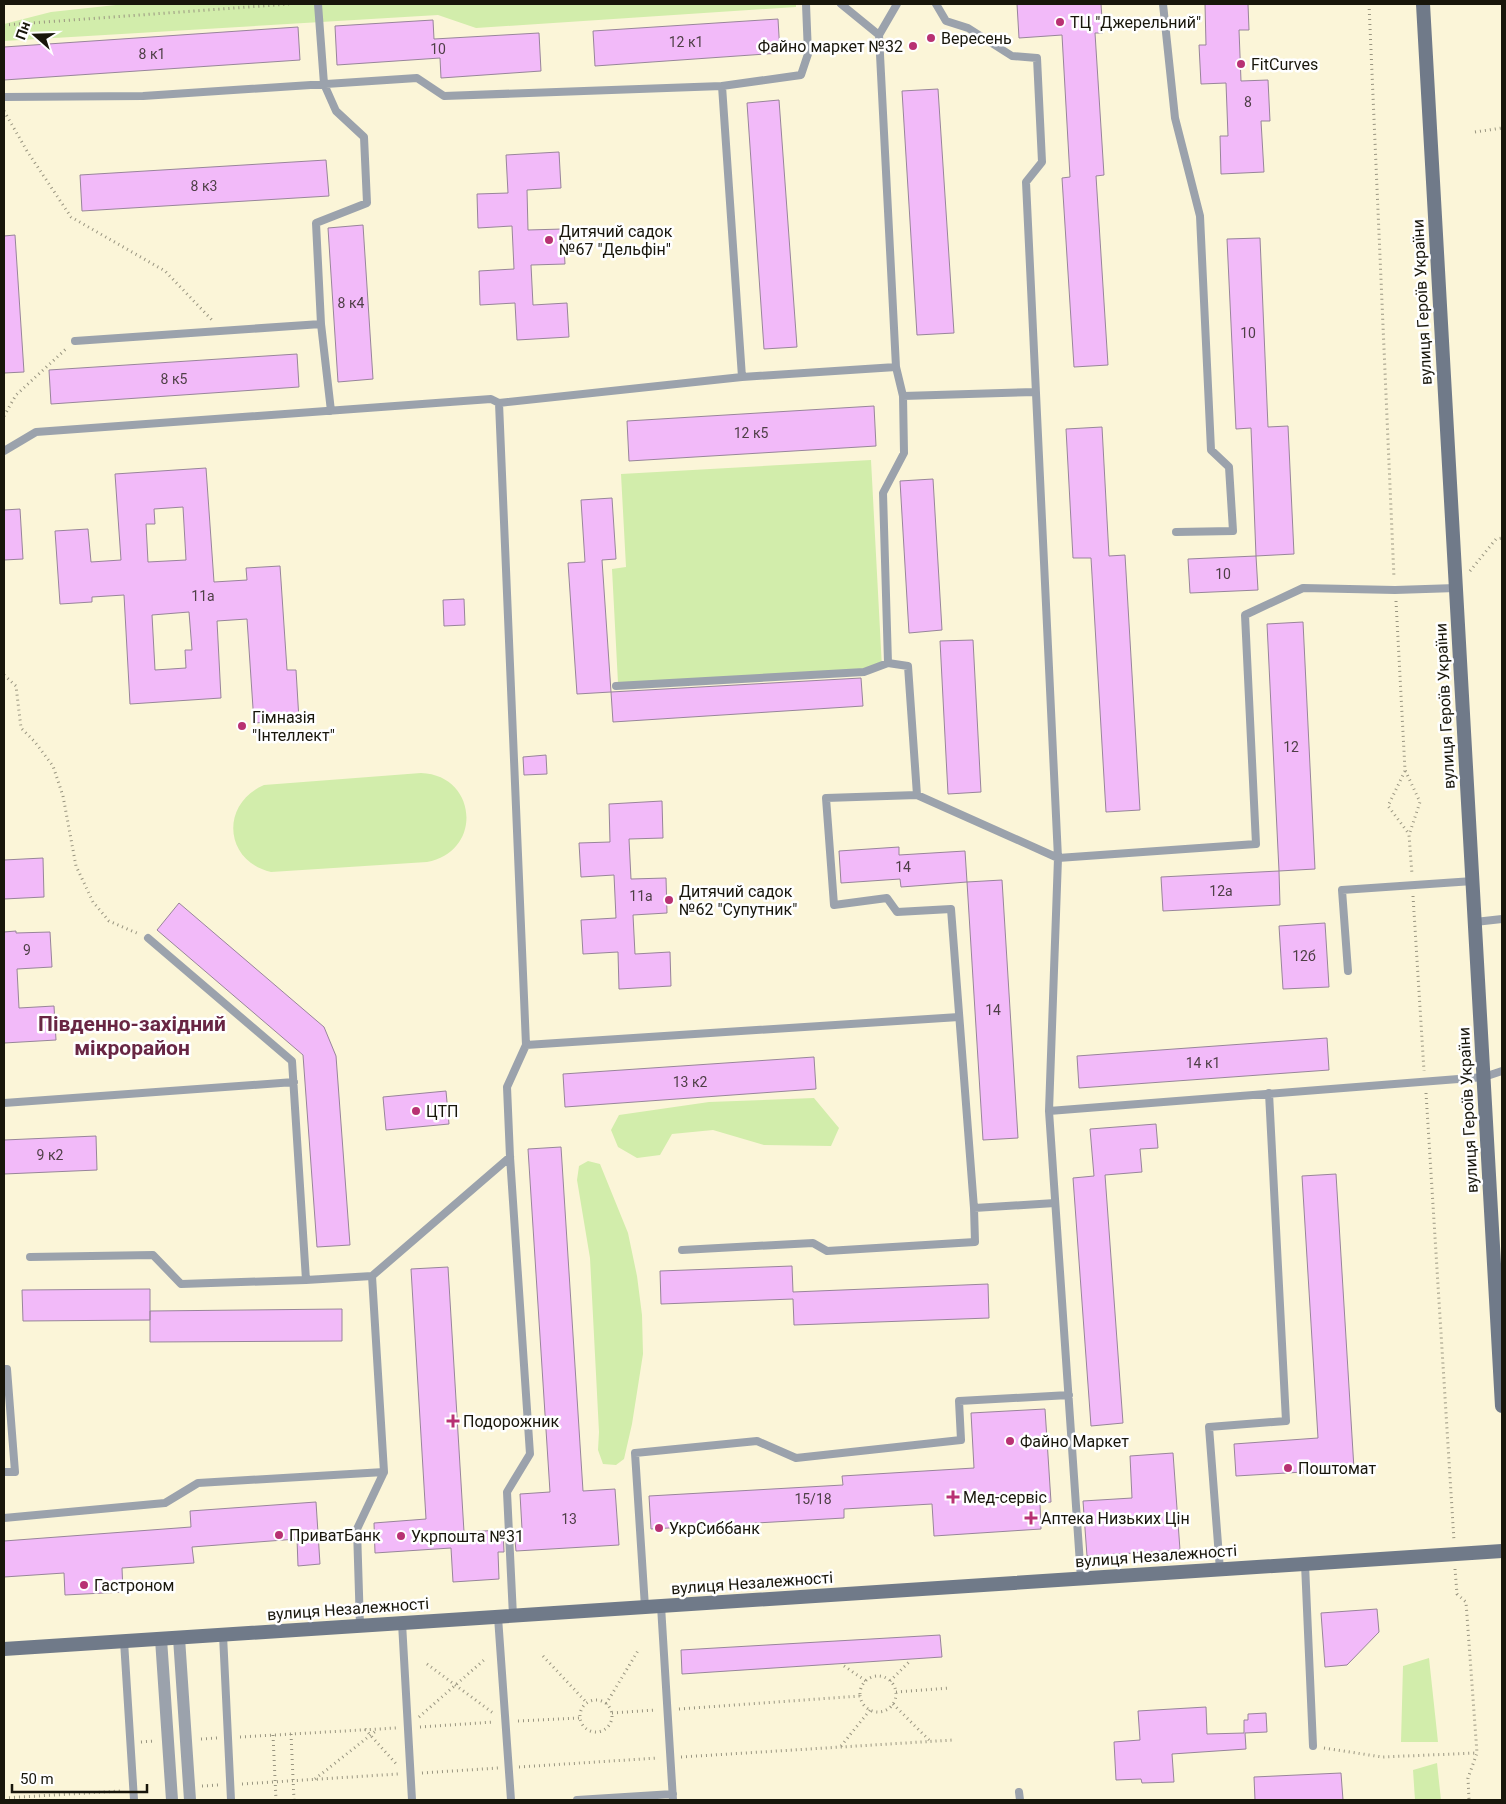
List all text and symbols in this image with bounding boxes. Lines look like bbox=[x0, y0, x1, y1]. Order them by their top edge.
north arrow bbox=[10, 10, 60, 60]
place label: ТЦ "Джерельний" bbox=[1070, 13, 1201, 32]
marker: ТЦ "Джерельний" bbox=[1054, 16, 1066, 28]
text: Пн bbox=[12, 19, 33, 42]
place label: Вересень bbox=[941, 29, 1012, 48]
marker: Вересень bbox=[925, 32, 937, 44]
house number: 12 к1 bbox=[669, 34, 703, 50]
place label: Файно маркет №32 bbox=[758, 37, 903, 56]
marker: Файно маркет №32 bbox=[907, 40, 919, 52]
house number: 10 bbox=[430, 41, 446, 57]
house number: 8 к1 bbox=[139, 46, 165, 62]
place label: FitCurves bbox=[1251, 55, 1318, 74]
marker: FitCurves bbox=[1235, 58, 1247, 70]
house number: 8 bbox=[1244, 94, 1252, 110]
house number: 8 к3 bbox=[191, 178, 217, 194]
street label: вулиця Героїв України bbox=[1408, 218, 1436, 386]
place label: Дитячий садок №67 "Дельфін" bbox=[559, 222, 673, 259]
marker: Дитячий садок №67 "Дельфін" bbox=[543, 234, 555, 246]
house number: 8 к4 bbox=[338, 295, 365, 311]
house number: 10 bbox=[1240, 325, 1256, 341]
house number: 8 к5 bbox=[161, 371, 188, 387]
house number: 12 к5 bbox=[734, 425, 768, 441]
house number: 10 bbox=[1215, 566, 1231, 582]
house number: 11а bbox=[191, 588, 215, 604]
street label: вулиця Героїв України bbox=[1431, 622, 1459, 790]
place label: Гімназія "Інтеллект" bbox=[252, 708, 335, 745]
marker: Гімназія "Інтеллект" bbox=[236, 720, 248, 732]
house number: 12 bbox=[1283, 739, 1299, 755]
house number: 14 bbox=[895, 859, 911, 875]
place label: Дитячий садок №62 "Супутник" bbox=[679, 882, 797, 919]
house number: 12а bbox=[1209, 883, 1233, 899]
house number: 11а bbox=[629, 888, 653, 904]
marker: Дитячий садок №62 "Супутник" bbox=[663, 894, 675, 906]
house number: 9 bbox=[23, 942, 31, 958]
house number: 12б bbox=[1292, 948, 1316, 964]
house number: 14 bbox=[985, 1002, 1001, 1018]
district label: Південно-західний мікрорайон bbox=[38, 1012, 226, 1060]
street label: вулиця Героїв України bbox=[1454, 1026, 1482, 1194]
house number: 14 к1 bbox=[1186, 1055, 1220, 1071]
house number: 13 к2 bbox=[673, 1074, 707, 1090]
place label: ЦТП bbox=[426, 1102, 458, 1121]
marker: ЦТП bbox=[410, 1105, 422, 1117]
house number: 9 к2 bbox=[37, 1147, 64, 1163]
place label: Подорожник bbox=[463, 1412, 559, 1431]
marker: Подорожник bbox=[447, 1415, 459, 1427]
place label: Файно Маркет bbox=[1020, 1432, 1129, 1451]
marker: Файно Маркет bbox=[1004, 1435, 1016, 1447]
place label: Поштомат bbox=[1298, 1459, 1376, 1478]
marker: Поштомат bbox=[1282, 1462, 1294, 1474]
place label: Мед-сервіс bbox=[963, 1488, 1047, 1507]
house number: 15/18 bbox=[794, 1491, 832, 1507]
marker: Мед-сервіс bbox=[947, 1491, 959, 1503]
place label: Аптека Низьких Цін bbox=[1041, 1509, 1190, 1528]
house number: 13 bbox=[561, 1511, 577, 1527]
marker: Аптека Низьких Цін bbox=[1025, 1512, 1037, 1524]
place label: УкрСиббанк bbox=[669, 1519, 760, 1538]
marker: УкрСиббанк bbox=[653, 1522, 665, 1534]
place label: ПриватБанк bbox=[289, 1526, 381, 1545]
place label: Укрпошта №31 bbox=[411, 1527, 524, 1546]
marker: ПриватБанк bbox=[273, 1529, 285, 1541]
marker: Укрпошта №31 bbox=[395, 1530, 407, 1542]
street label: вулиця Незалежності bbox=[1074, 1541, 1238, 1571]
street label: вулиця Незалежності bbox=[670, 1568, 834, 1598]
place label: Гастроном bbox=[94, 1576, 174, 1595]
marker: Гастроном bbox=[78, 1579, 90, 1591]
street label: вулиця Незалежності bbox=[266, 1594, 430, 1624]
scale bar bbox=[12, 1762, 148, 1794]
text: 50 m bbox=[20, 1770, 54, 1788]

